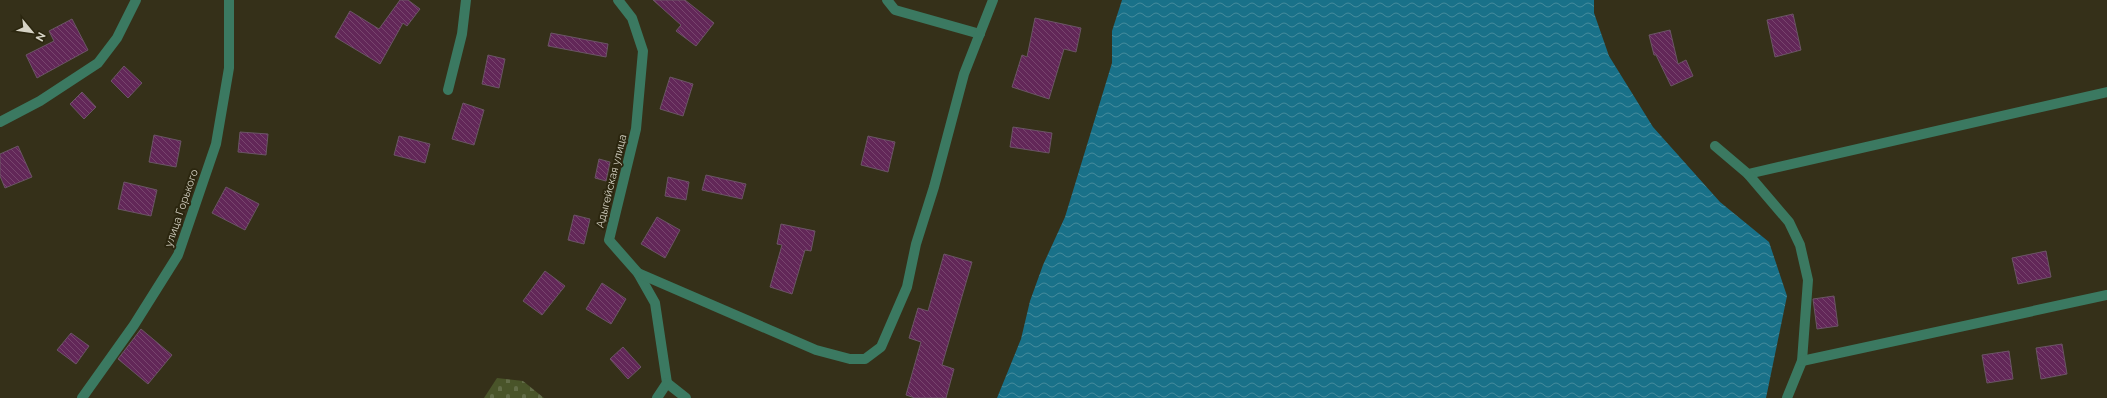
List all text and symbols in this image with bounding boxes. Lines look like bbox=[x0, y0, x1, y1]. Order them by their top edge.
north arrow bbox=[12, 12, 52, 52]
text: N bbox=[33, 30, 48, 43]
street label: Адыгейская улица bbox=[594, 133, 629, 229]
street label: улица Горького bbox=[162, 167, 201, 249]

